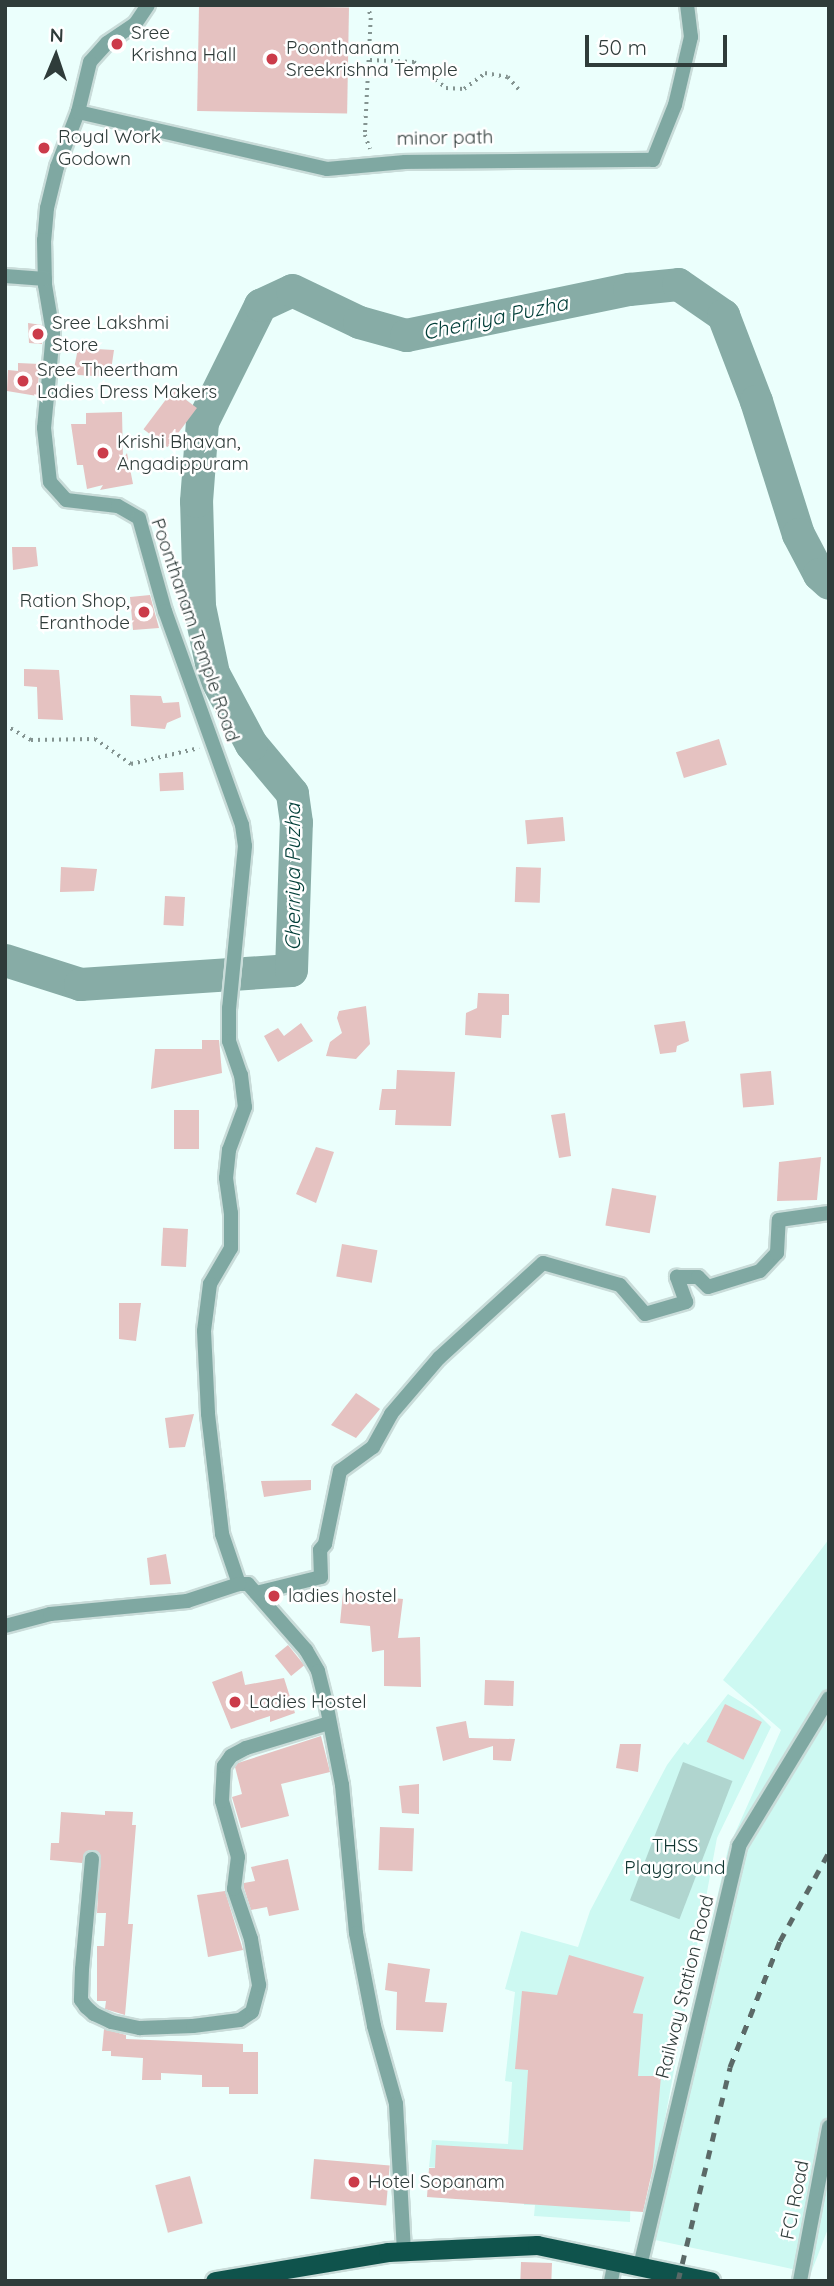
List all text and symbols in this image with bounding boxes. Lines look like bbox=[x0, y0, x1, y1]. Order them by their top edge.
north arrow bbox=[21, 21, 91, 91]
scale bar bbox=[589, 21, 731, 65]
place label: Sree Krishna Hall bbox=[131, 22, 236, 66]
text: N bbox=[49, 23, 64, 47]
text: 50 m bbox=[598, 34, 647, 60]
marker: Sree Krishna Hall bbox=[109, 36, 125, 52]
place label: Poonthanam Sreekrishna Temple bbox=[286, 37, 458, 81]
marker: Poonthanam Sreekrishna Temple bbox=[264, 51, 280, 67]
place label: Royal Work Godown bbox=[58, 126, 161, 170]
street label: minor path bbox=[397, 126, 493, 150]
marker: Royal Work Godown bbox=[36, 140, 52, 156]
water label: Cherriya Puzha bbox=[420, 289, 570, 345]
place label: Sree Lakshmi Store bbox=[52, 312, 169, 356]
marker: Sree Lakshmi Store bbox=[30, 326, 46, 342]
place label: Sree Theertham Ladies Dress Makers bbox=[37, 359, 217, 403]
marker: Sree Theertham Ladies Dress Makers bbox=[15, 373, 31, 389]
place label: Krishi Bhavan, Angadippuram bbox=[117, 431, 249, 475]
marker: Krishi Bhavan, Angadippuram bbox=[95, 445, 111, 461]
street label: Poonthanam Temple Road bbox=[146, 515, 244, 745]
place label: Ration Shop, Eranthode bbox=[19, 590, 130, 634]
marker: Ration Shop, Eranthode bbox=[136, 604, 152, 620]
water label: Cherriya Puzha bbox=[279, 803, 305, 951]
place label: ladies hostel bbox=[288, 1585, 397, 1607]
marker: ladies hostel bbox=[266, 1588, 282, 1604]
place label: Ladies Hostel bbox=[249, 1691, 367, 1713]
marker: Ladies Hostel bbox=[227, 1694, 243, 1710]
park label: THSS Playground bbox=[624, 1835, 726, 1879]
street label: Railway Station Road bbox=[651, 1893, 719, 2081]
street label: FCI Road bbox=[776, 2159, 814, 2241]
place label: Hotel Sopanam bbox=[368, 2171, 505, 2193]
marker: Hotel Sopanam bbox=[346, 2174, 362, 2190]

